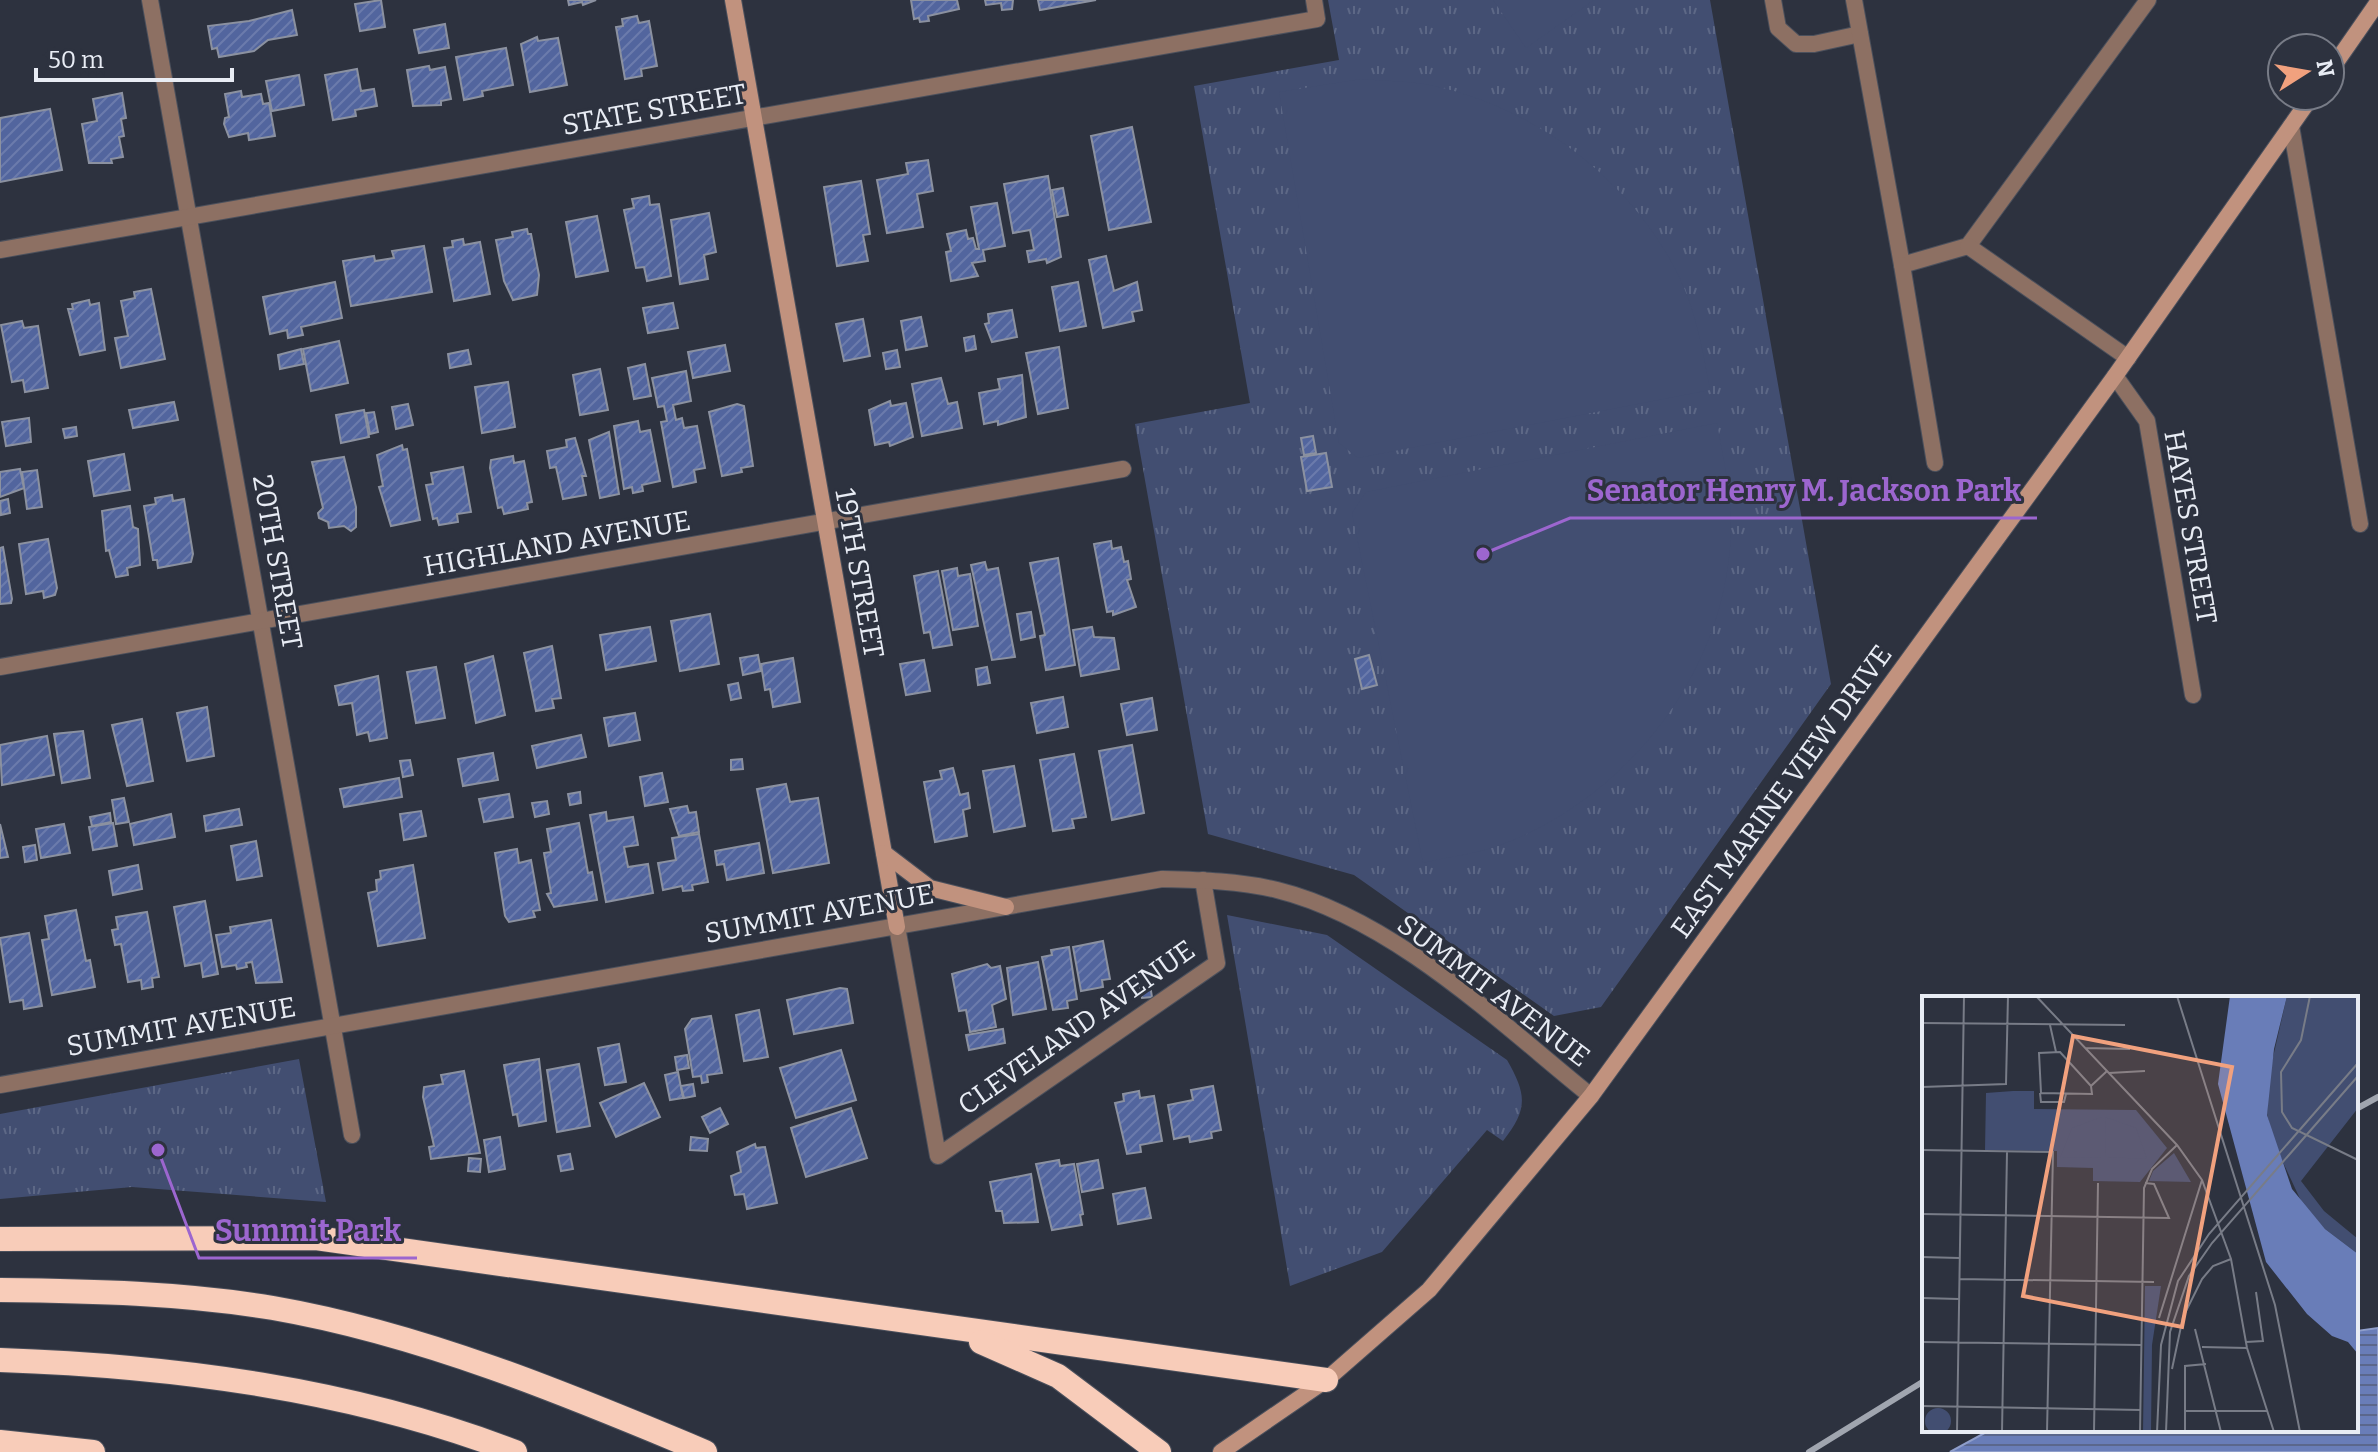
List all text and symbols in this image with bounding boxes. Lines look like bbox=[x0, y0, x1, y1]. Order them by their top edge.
scale bar bbox=[36, 32, 232, 82]
north arrow bbox=[2266, 32, 2346, 112]
text: 50 m bbox=[48, 46, 104, 74]
text: N bbox=[2310, 57, 2340, 79]
street label: STATE STREET bbox=[559, 77, 749, 142]
street label: HAYES STREET bbox=[2157, 428, 2224, 626]
callout: Senator Henry M. Jackson Park bbox=[1570, 464, 2037, 518]
street label: 20TH STREET bbox=[246, 472, 309, 652]
text: Senator Henry M. Jackson Park bbox=[1587, 473, 2022, 509]
street label: 19TH STREET bbox=[828, 486, 891, 660]
street label: HIGHLAND AVENUE bbox=[421, 504, 693, 583]
street label: EAST MARINE VIEW DRIVE bbox=[1664, 639, 1899, 944]
street label: SUMMIT AVENUE bbox=[702, 877, 936, 950]
street label: SUMMIT AVENUE bbox=[1391, 907, 1596, 1073]
street label: CLEVELAND AVENUE bbox=[951, 933, 1201, 1122]
street label: SUMMIT AVENUE bbox=[64, 990, 298, 1063]
inset map bbox=[1922, 996, 2358, 1432]
callout: Summit Park bbox=[199, 1204, 417, 1258]
text: Summit Park bbox=[215, 1213, 401, 1249]

